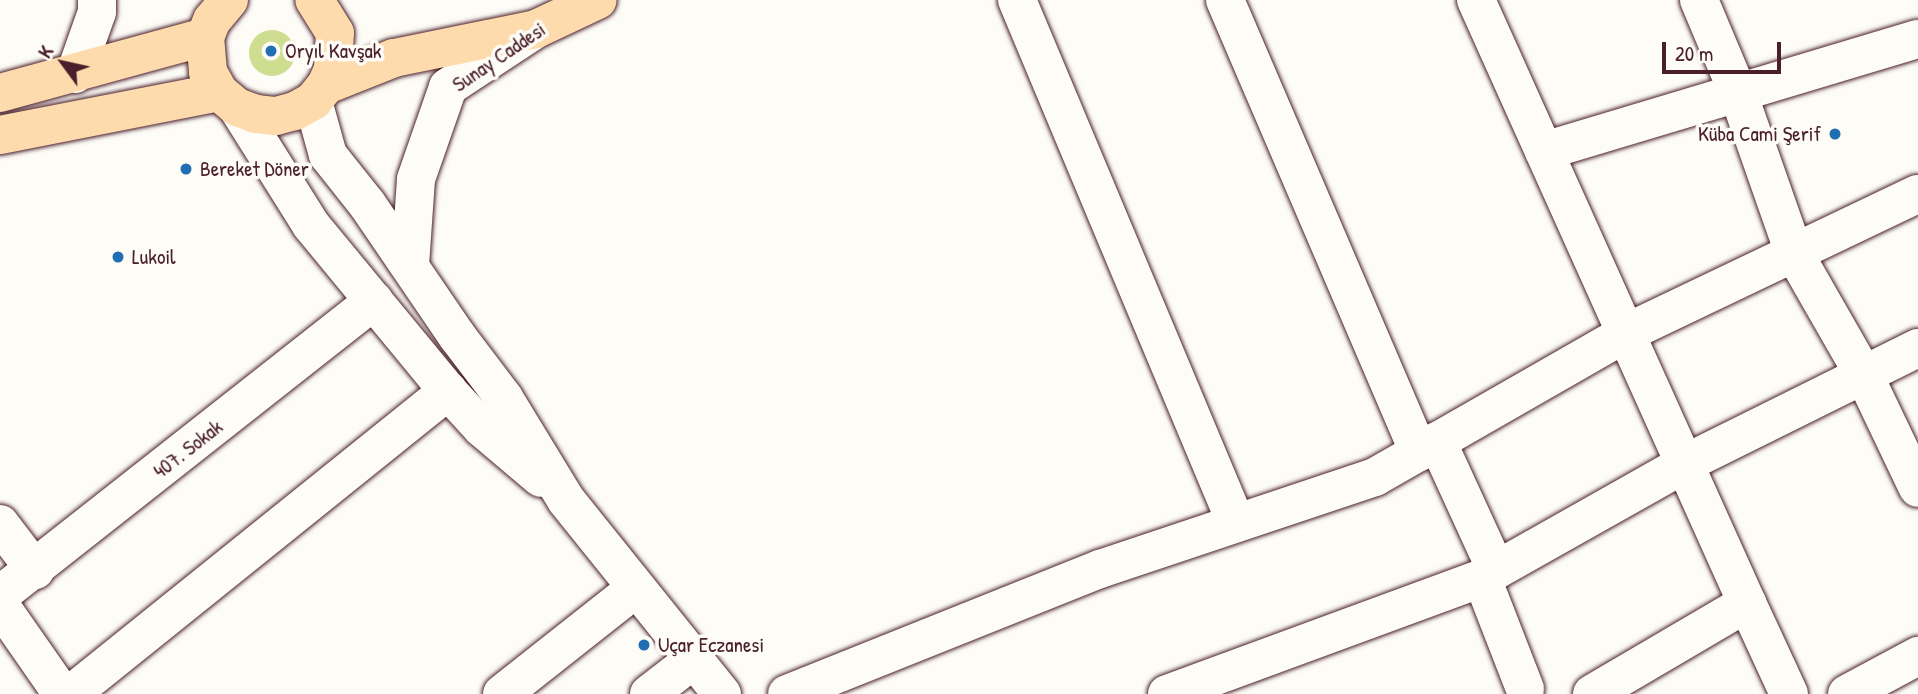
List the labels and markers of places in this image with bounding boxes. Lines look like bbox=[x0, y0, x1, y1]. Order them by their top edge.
place label: Oryıl Kavşak bbox=[285, 38, 381, 64]
marker: Oryıl Kavşak bbox=[263, 43, 279, 59]
place label: Küba Cami Şerif bbox=[1698, 121, 1821, 147]
marker: Küba Cami Şerif bbox=[1827, 126, 1843, 142]
place label: Bereket Döner bbox=[200, 156, 309, 182]
marker: Bereket Döner bbox=[178, 161, 194, 177]
place label: Lukoil bbox=[132, 244, 176, 270]
marker: Lukoil bbox=[110, 249, 126, 265]
place label: Uçar Eczanesi bbox=[658, 632, 764, 658]
marker: Uçar Eczanesi bbox=[636, 637, 652, 653]

